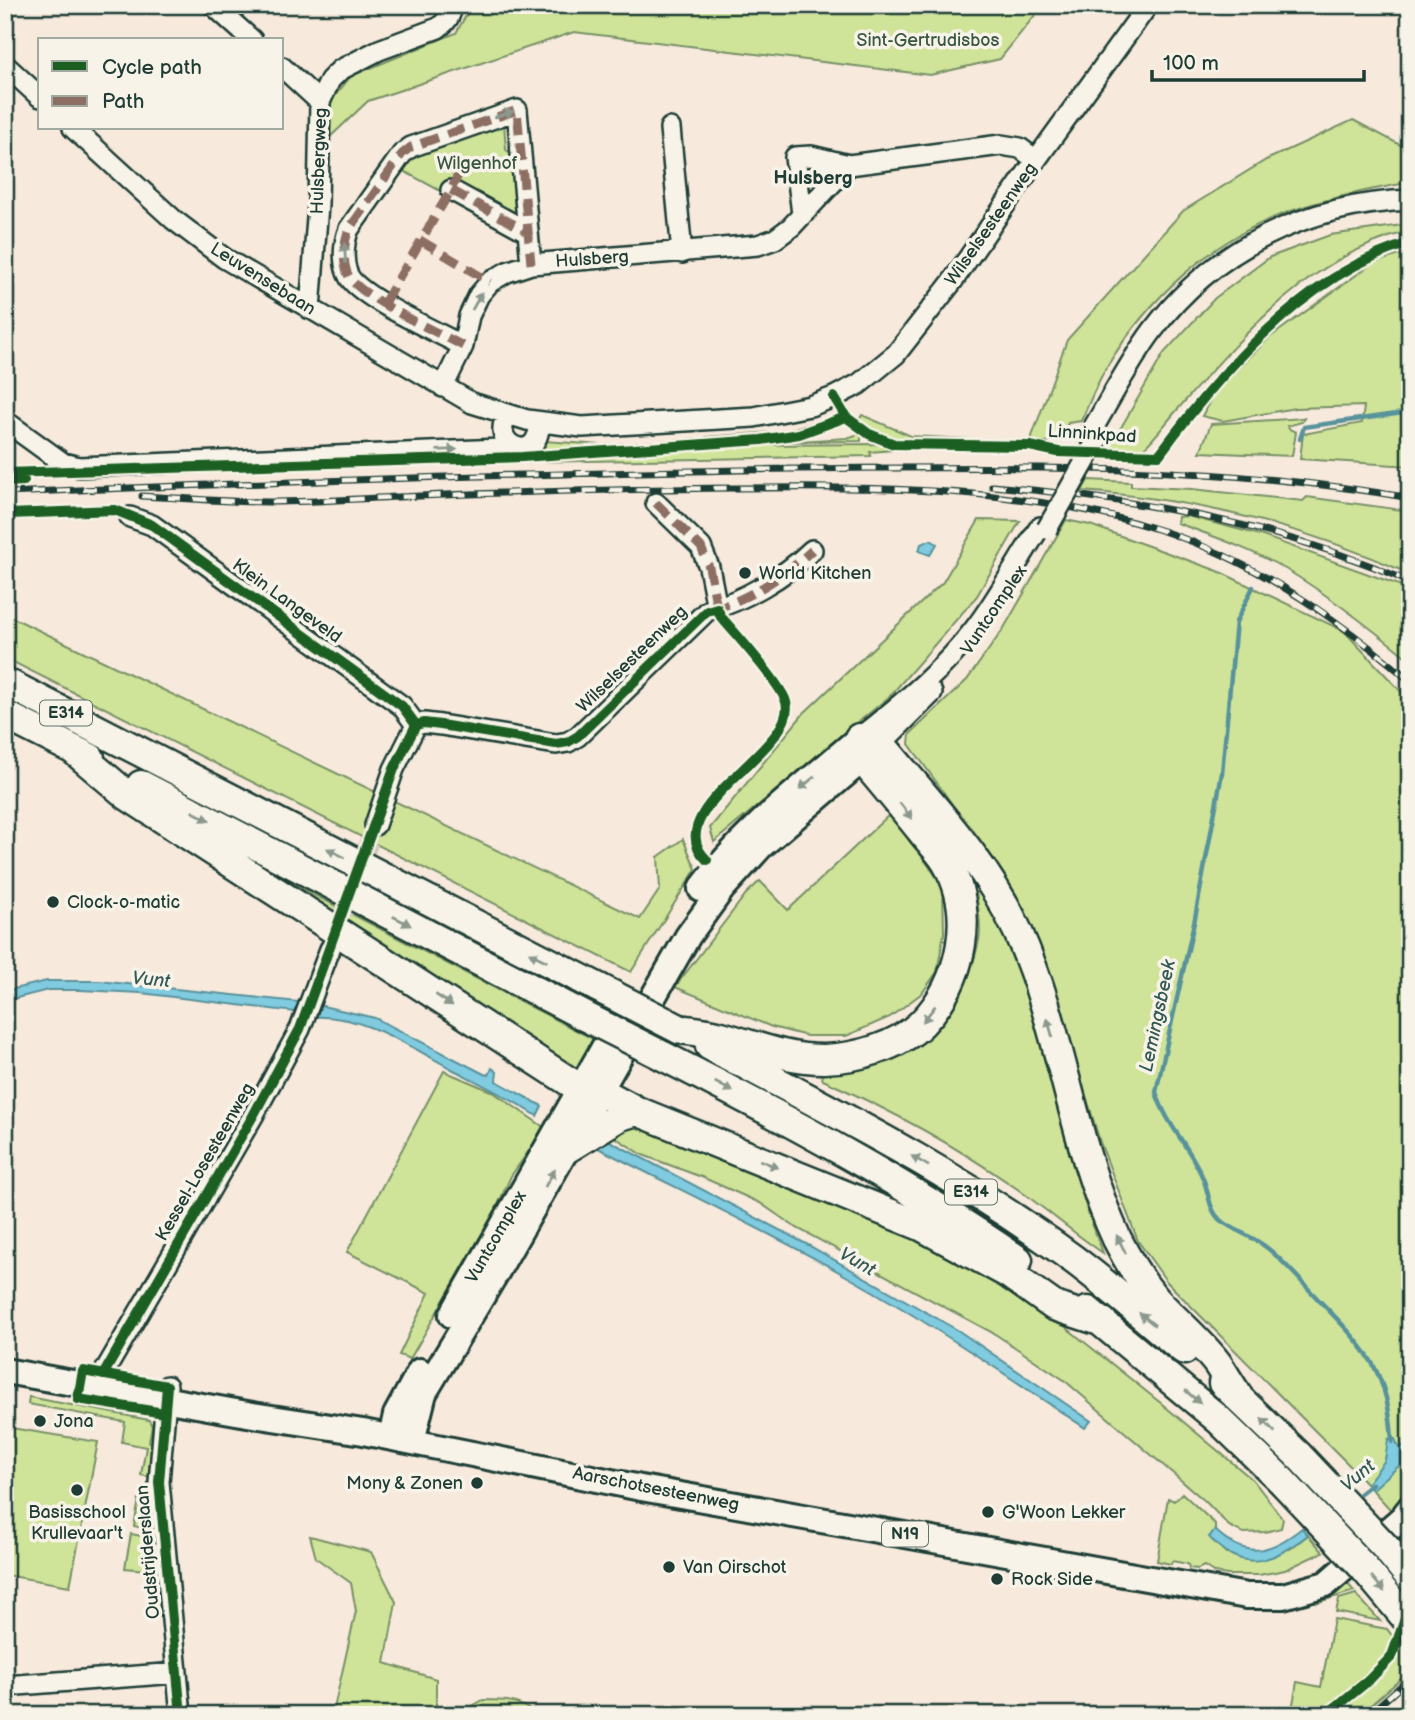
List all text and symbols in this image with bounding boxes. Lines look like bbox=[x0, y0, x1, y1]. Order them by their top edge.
park label: Sint-Gertrudisbos bbox=[857, 30, 1000, 51]
legend bbox=[38, 38, 284, 130]
scale bar bbox=[1152, 38, 1364, 82]
text: 100 m bbox=[1163, 51, 1219, 76]
text: Cycle path bbox=[102, 55, 202, 80]
text: Path bbox=[102, 89, 144, 114]
street label: Hulsbergweg bbox=[307, 107, 331, 215]
one-way arrow bbox=[494, 108, 515, 119]
park label: Wilgenhof bbox=[437, 153, 518, 174]
street label: Wilselsesteenweg bbox=[941, 158, 1041, 290]
district label: Hulsberg bbox=[774, 167, 852, 190]
street label: Leuvensebaan bbox=[207, 238, 319, 320]
one-way arrow bbox=[340, 242, 351, 264]
street label: Hulsberg bbox=[555, 246, 629, 272]
one-way arrow bbox=[471, 292, 483, 311]
street label: Linninkpad bbox=[1047, 420, 1137, 448]
one-way arrow bbox=[436, 445, 458, 456]
street label: Klein Langeveld bbox=[228, 554, 346, 648]
street label: Vuntcomplex bbox=[956, 561, 1032, 659]
place label: World Kitchen bbox=[759, 563, 871, 584]
marker: World Kitchen bbox=[737, 565, 753, 581]
street label: Wilselsesteenweg bbox=[572, 601, 692, 717]
road number: E314 bbox=[40, 700, 92, 726]
one-way arrow bbox=[799, 775, 816, 790]
one-way arrow bbox=[899, 802, 914, 820]
one-way arrow bbox=[191, 810, 210, 822]
one-way arrow bbox=[326, 847, 346, 858]
place label: Clock-o-matic bbox=[67, 892, 180, 913]
marker: Clock-o-matic bbox=[45, 894, 61, 910]
one-way arrow bbox=[393, 915, 412, 927]
one-way arrow bbox=[528, 951, 548, 963]
water label: Lemingsbeek bbox=[1135, 957, 1181, 1074]
water label: Vunt bbox=[131, 967, 172, 993]
one-way arrow bbox=[434, 994, 453, 1007]
one-way arrow bbox=[921, 1004, 936, 1022]
one-way arrow bbox=[1044, 1017, 1055, 1039]
street label: Kessel-Losesteenweg bbox=[151, 1079, 259, 1245]
one-way arrow bbox=[714, 1081, 734, 1092]
one-way arrow bbox=[911, 1155, 930, 1168]
one-way arrow bbox=[758, 1159, 779, 1170]
one-way arrow bbox=[544, 1168, 556, 1188]
road number: E314 bbox=[945, 1180, 997, 1204]
street label: Vuntcomplex bbox=[461, 1186, 531, 1287]
one-way arrow bbox=[1115, 1234, 1126, 1254]
water label: Vunt bbox=[835, 1242, 880, 1282]
one-way arrow bbox=[1138, 1312, 1156, 1327]
one-way arrow bbox=[1184, 1389, 1202, 1405]
place label: Jona bbox=[54, 1411, 94, 1432]
marker: Jona bbox=[32, 1413, 48, 1429]
one-way arrow bbox=[1260, 1417, 1276, 1433]
water label: Vunt bbox=[1336, 1454, 1381, 1497]
street label: Aarschotsesteenweg bbox=[571, 1463, 741, 1515]
place label: Mony & Zonen bbox=[346, 1473, 463, 1494]
marker: Mony & Zonen bbox=[469, 1475, 485, 1491]
marker: Basisschool Krullevaar't bbox=[69, 1482, 85, 1498]
street label: Oudstrijderslaan bbox=[132, 1484, 164, 1620]
place label: Basisschool Krullevaar't bbox=[28, 1502, 126, 1544]
place label: G'Woon Lekker bbox=[1002, 1502, 1126, 1523]
marker: G'Woon Lekker bbox=[980, 1504, 996, 1520]
road number: N19 bbox=[882, 1522, 928, 1546]
place label: Van Oirschot bbox=[683, 1557, 787, 1578]
marker: Van Oirschot bbox=[661, 1559, 677, 1575]
place label: Rock Side bbox=[1011, 1569, 1093, 1590]
marker: Rock Side bbox=[989, 1571, 1005, 1587]
one-way arrow bbox=[1370, 1575, 1385, 1593]

